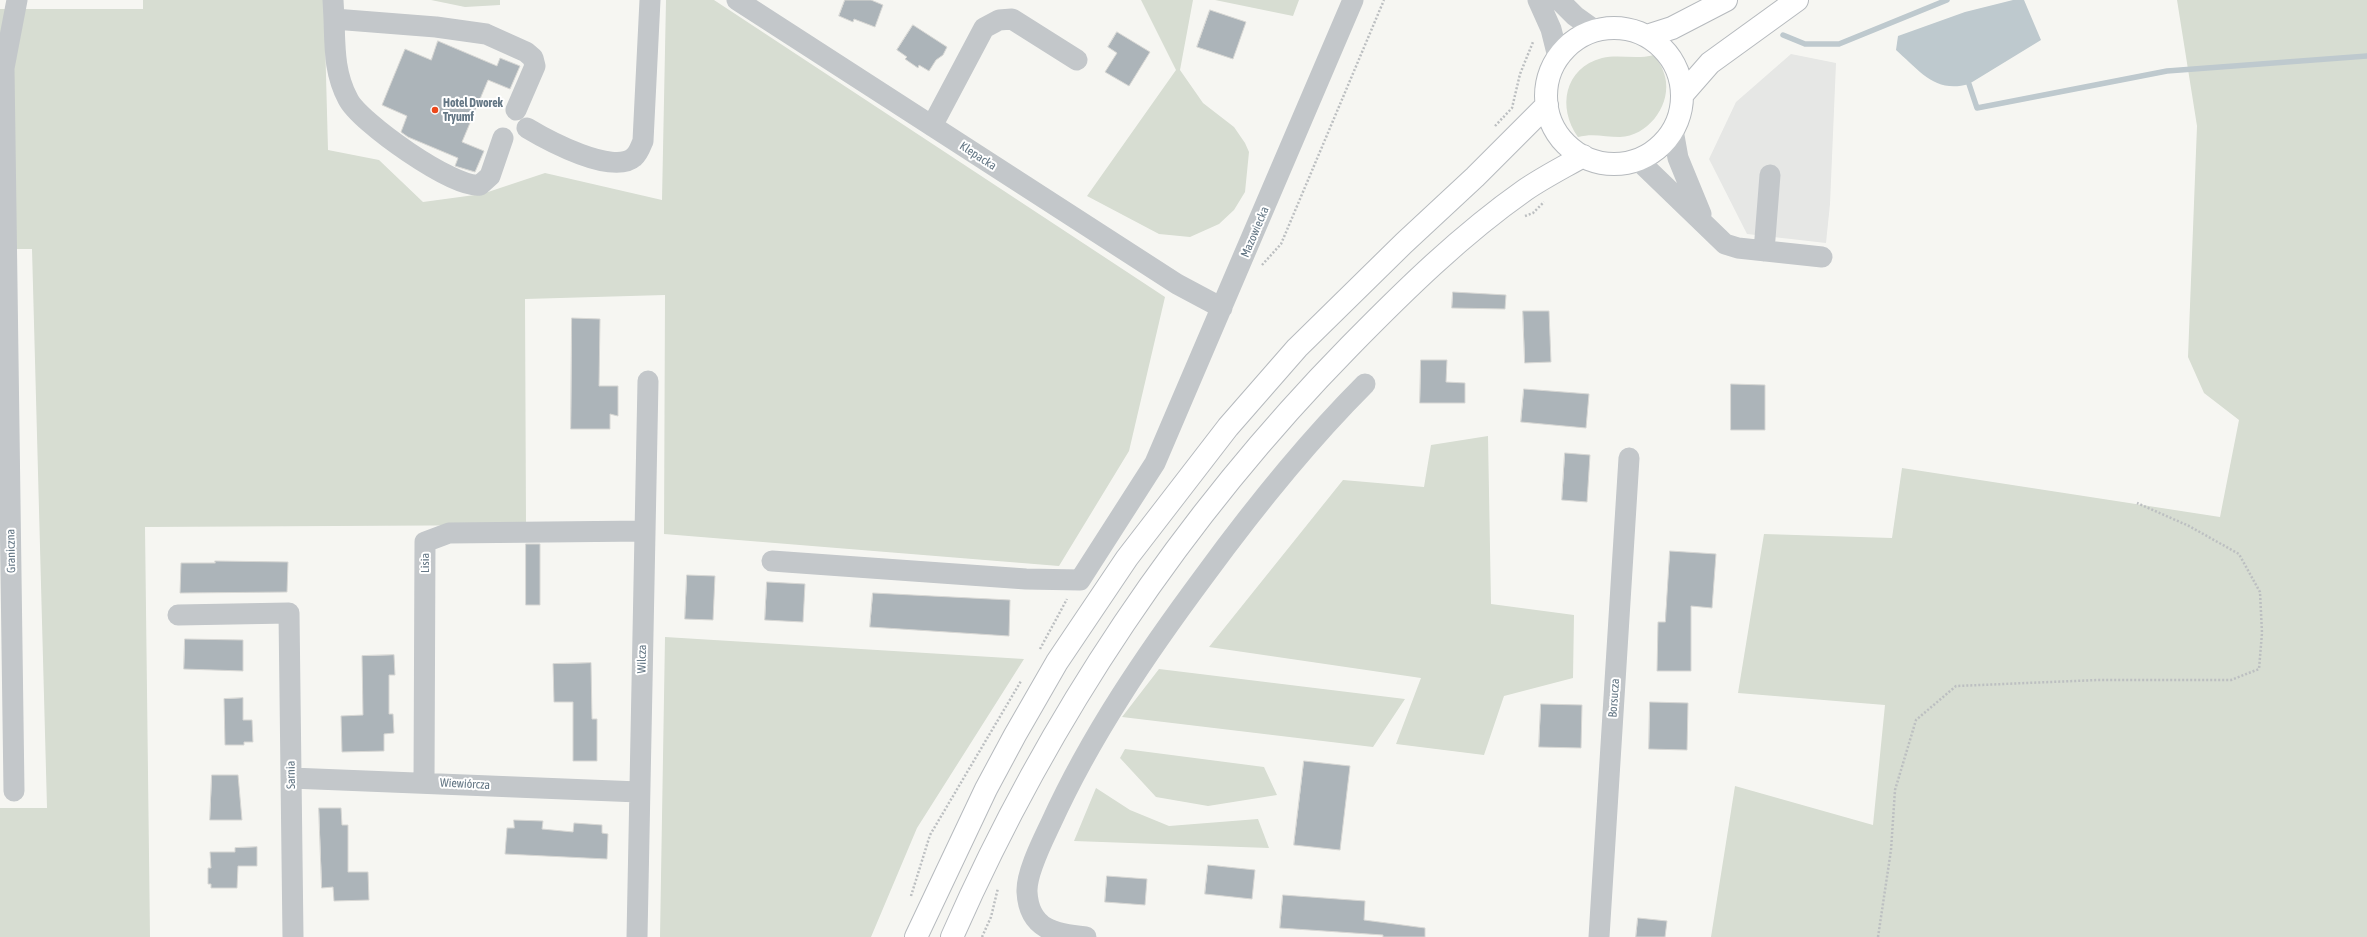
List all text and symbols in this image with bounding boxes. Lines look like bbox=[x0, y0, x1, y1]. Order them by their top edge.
place label: Hotel Dworek Tryumf bbox=[443, 96, 503, 124]
marker: Hotel Dworek Tryumf bbox=[430, 105, 440, 115]
street label: Klepacka bbox=[957, 139, 999, 173]
street label: Mazowiecka bbox=[1238, 204, 1272, 260]
street label: Graniczna bbox=[3, 529, 19, 573]
street label: Lisia bbox=[418, 553, 432, 573]
street label: Wilcza bbox=[635, 644, 649, 674]
street label: Borsucza bbox=[1605, 678, 1623, 718]
street label: Sarnia bbox=[284, 761, 298, 789]
street label: Wiewiórcza bbox=[440, 775, 490, 793]

